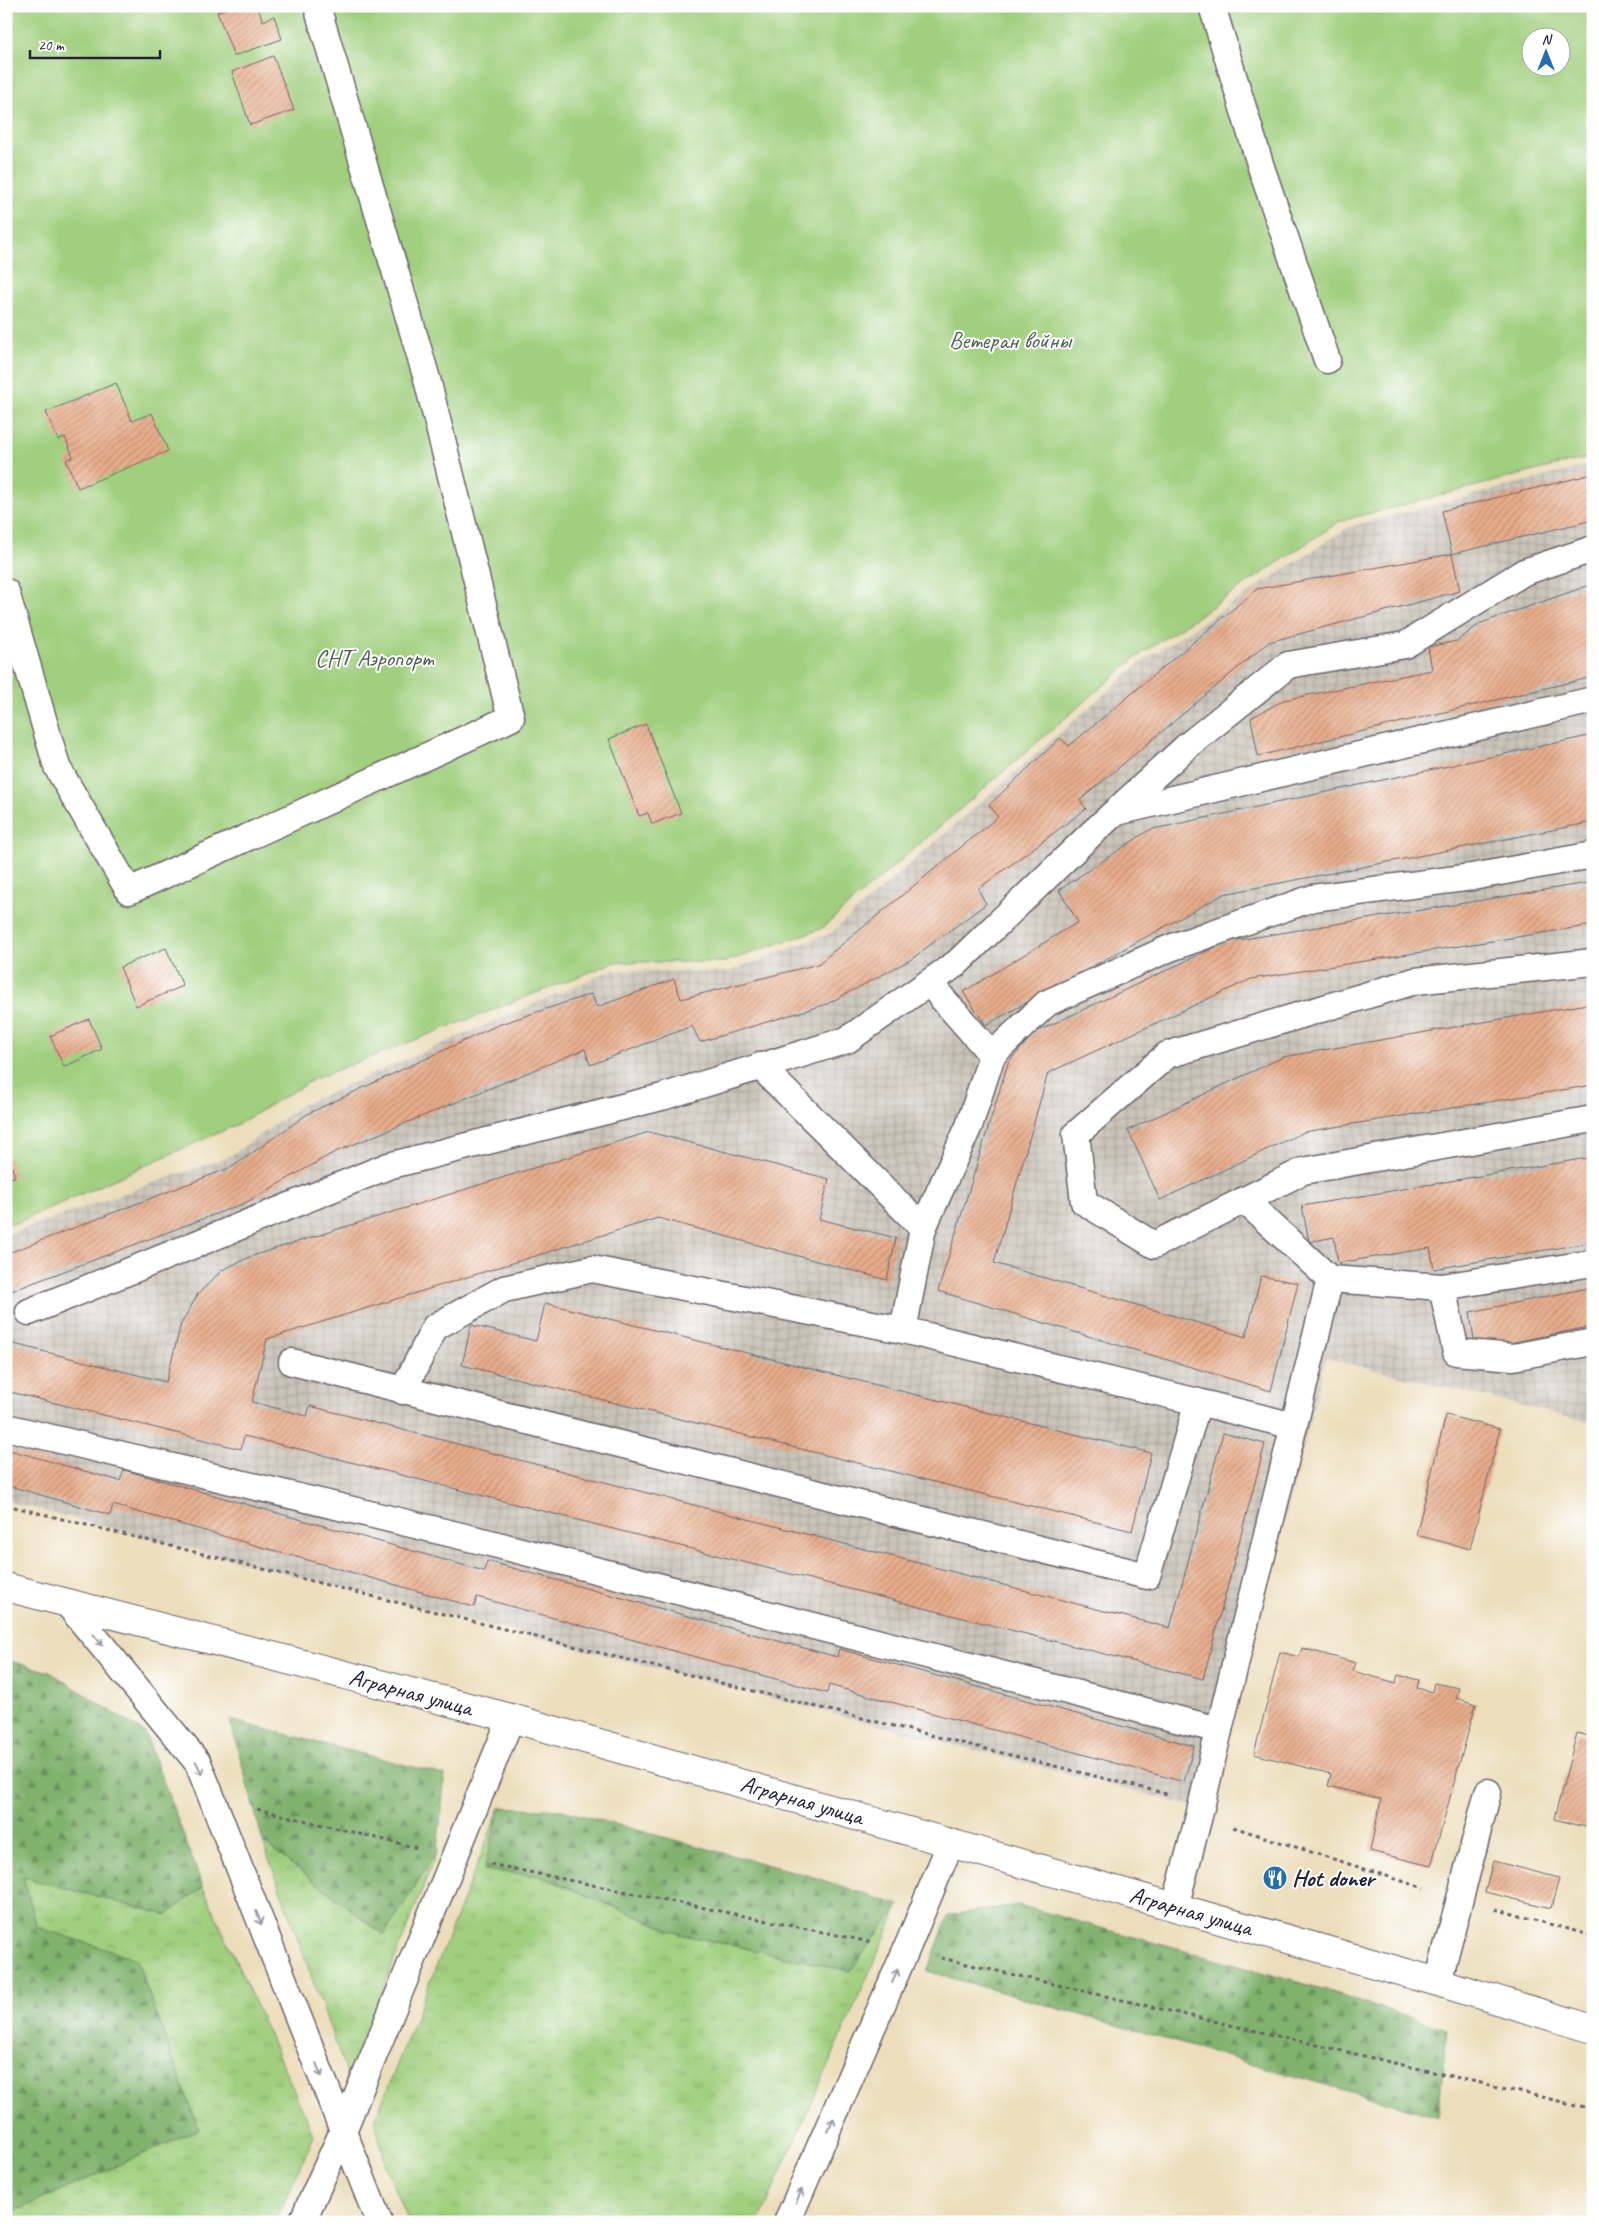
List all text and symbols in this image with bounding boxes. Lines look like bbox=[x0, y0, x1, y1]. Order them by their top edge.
scale bar bbox=[30, 28, 160, 60]
north arrow bbox=[1522, 28, 1572, 78]
text: N bbox=[1542, 31, 1553, 48]
text: 20 m bbox=[38, 36, 65, 55]
park label: Ветеран войны bbox=[949, 325, 1073, 355]
park label: СНТ Аэропорт bbox=[315, 643, 435, 673]
one-way arrow bbox=[93, 1634, 104, 1647]
street label: Аграрная улица bbox=[346, 1661, 478, 1723]
one-way arrow bbox=[194, 1760, 204, 1775]
street label: Аграрная улица bbox=[737, 1768, 869, 1832]
place label: Hot doner bbox=[1292, 1863, 1377, 1893]
restaurant icon: Hot doner bbox=[1262, 1865, 1288, 1891]
street label: Аграрная улица bbox=[1126, 1879, 1258, 1943]
one-way arrow bbox=[255, 1910, 264, 1926]
one-way arrow bbox=[891, 1969, 901, 1984]
one-way arrow bbox=[315, 2062, 324, 2077]
one-way arrow bbox=[826, 2118, 836, 2133]
one-way arrow bbox=[795, 2189, 805, 2204]

